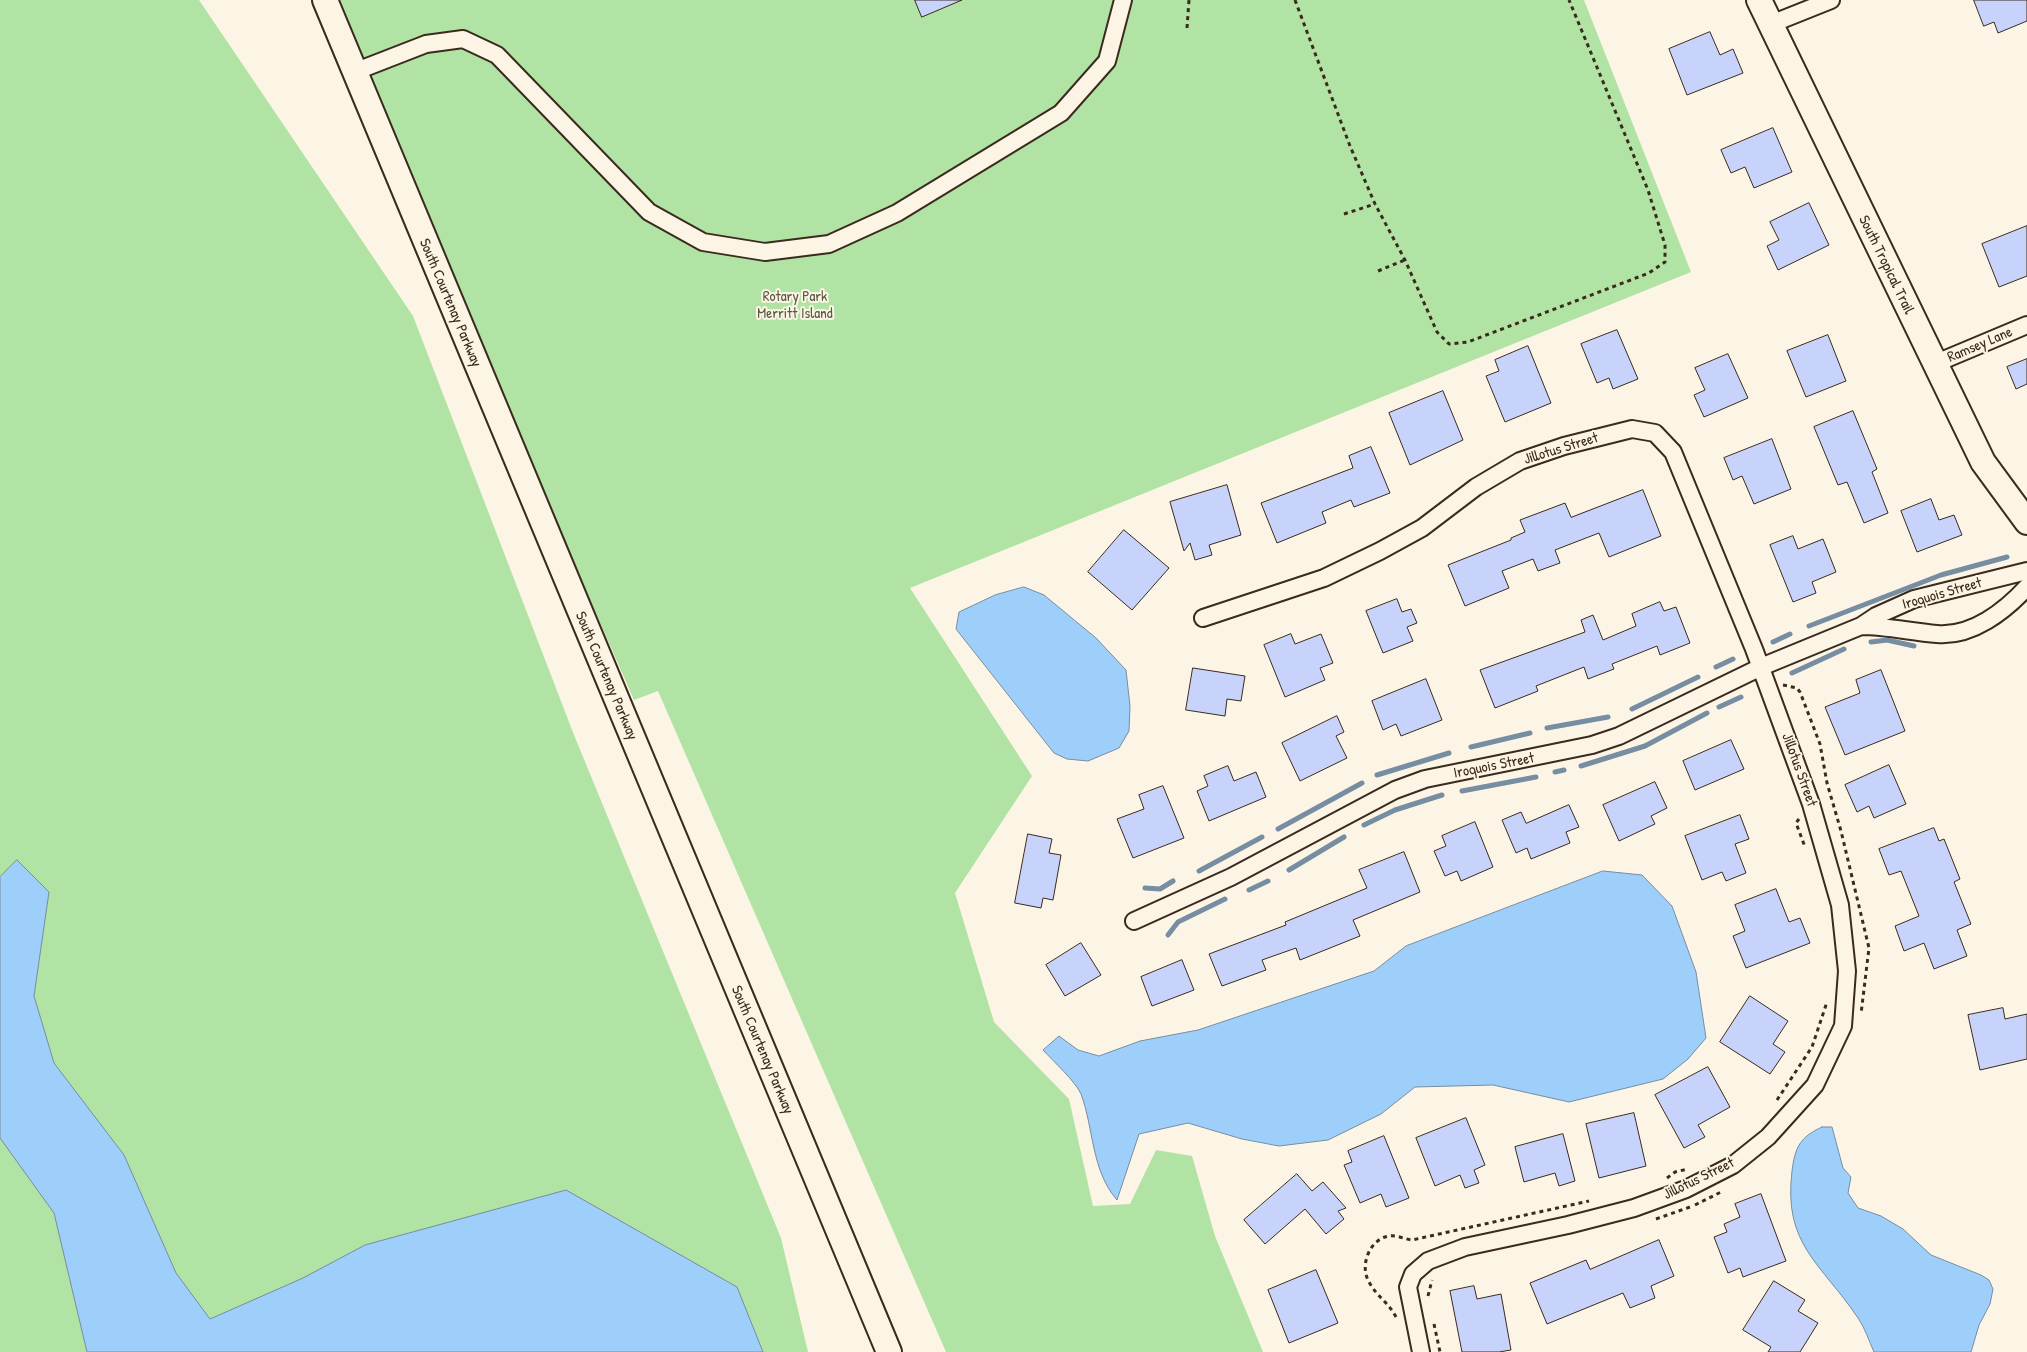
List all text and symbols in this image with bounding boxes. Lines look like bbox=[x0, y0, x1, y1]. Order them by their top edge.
street label: South Tropical Trail bbox=[1854, 213, 1918, 317]
street label: South Courtenay Parkway bbox=[415, 236, 485, 370]
park label: Rotary Park Merritt Island bbox=[757, 288, 833, 323]
street label: Ramsey Lane bbox=[1945, 323, 2015, 367]
street label: Jillotus Street bbox=[1522, 429, 1600, 469]
street label: Iroquois Street bbox=[1900, 574, 1984, 614]
street label: South Courtenay Parkway bbox=[571, 609, 641, 743]
street label: Jillotus Street bbox=[1777, 731, 1821, 809]
street label: Iroquois Street bbox=[1452, 749, 1536, 783]
street label: South Courtenay Parkway bbox=[727, 983, 797, 1117]
street label: Jillotus Street bbox=[1661, 1154, 1737, 1204]

